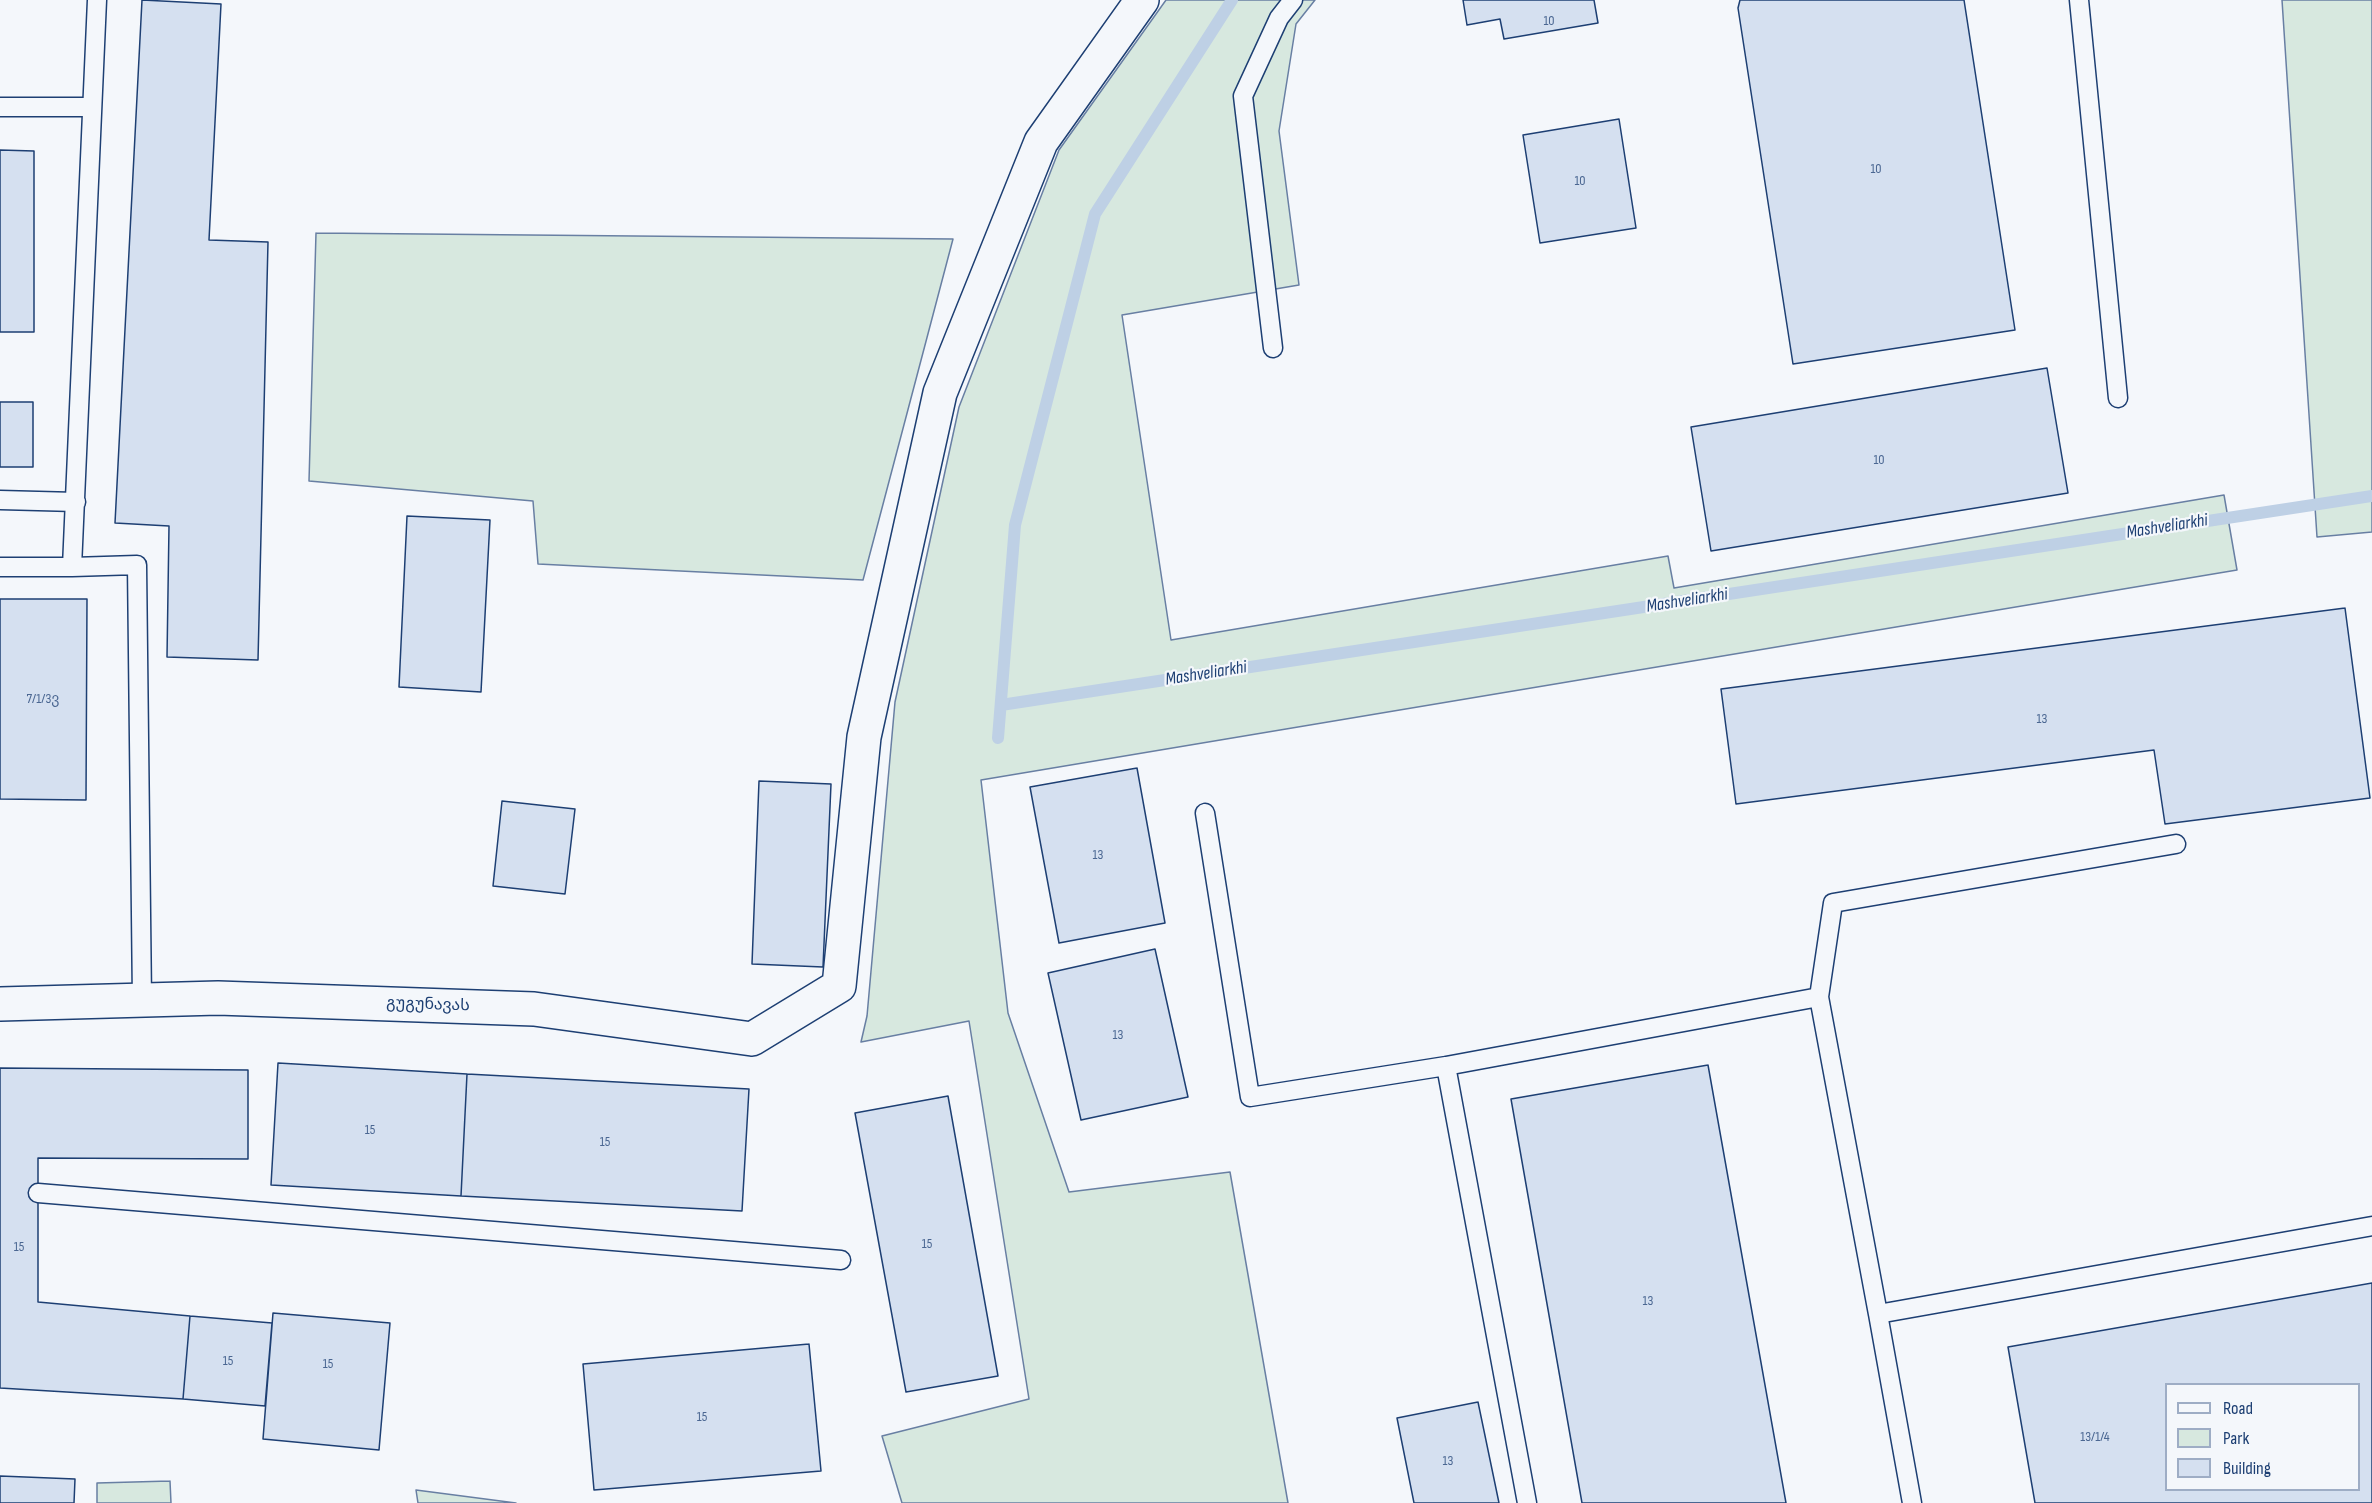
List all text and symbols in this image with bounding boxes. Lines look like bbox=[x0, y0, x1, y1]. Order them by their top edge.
house number: 10 bbox=[1543, 13, 1555, 29]
house number: 10 bbox=[1870, 161, 1882, 177]
house number: 10 bbox=[1574, 173, 1586, 189]
house number: 10 bbox=[1873, 452, 1885, 468]
water label: Mashveliarkhi bbox=[2125, 510, 2209, 544]
water label: Mashveliarkhi bbox=[1645, 584, 1729, 618]
water label: Mashveliarkhi bbox=[1164, 657, 1248, 691]
house number: 7/1/3ვ bbox=[27, 691, 59, 707]
house number: 13 bbox=[2037, 711, 2047, 727]
house number: 13 bbox=[1093, 847, 1103, 863]
street label: გუგუნავას bbox=[386, 994, 470, 1016]
house number: 13 bbox=[1113, 1027, 1123, 1043]
house number: 15 bbox=[365, 1122, 375, 1138]
house number: 15 bbox=[600, 1134, 610, 1150]
house number: 15 bbox=[922, 1236, 932, 1252]
house number: 15 bbox=[14, 1239, 24, 1255]
house number: 13 bbox=[1643, 1293, 1653, 1309]
house number: 15 bbox=[223, 1353, 233, 1369]
house number: 15 bbox=[323, 1356, 333, 1372]
legend bbox=[2165, 1383, 2360, 1491]
text: Road bbox=[2223, 1398, 2253, 1419]
house number: 15 bbox=[697, 1409, 707, 1425]
text: Park bbox=[2223, 1428, 2249, 1449]
house number: 13/1/4 bbox=[2080, 1429, 2110, 1445]
house number: 13 bbox=[1443, 1453, 1453, 1469]
text: Building bbox=[2223, 1458, 2271, 1479]

